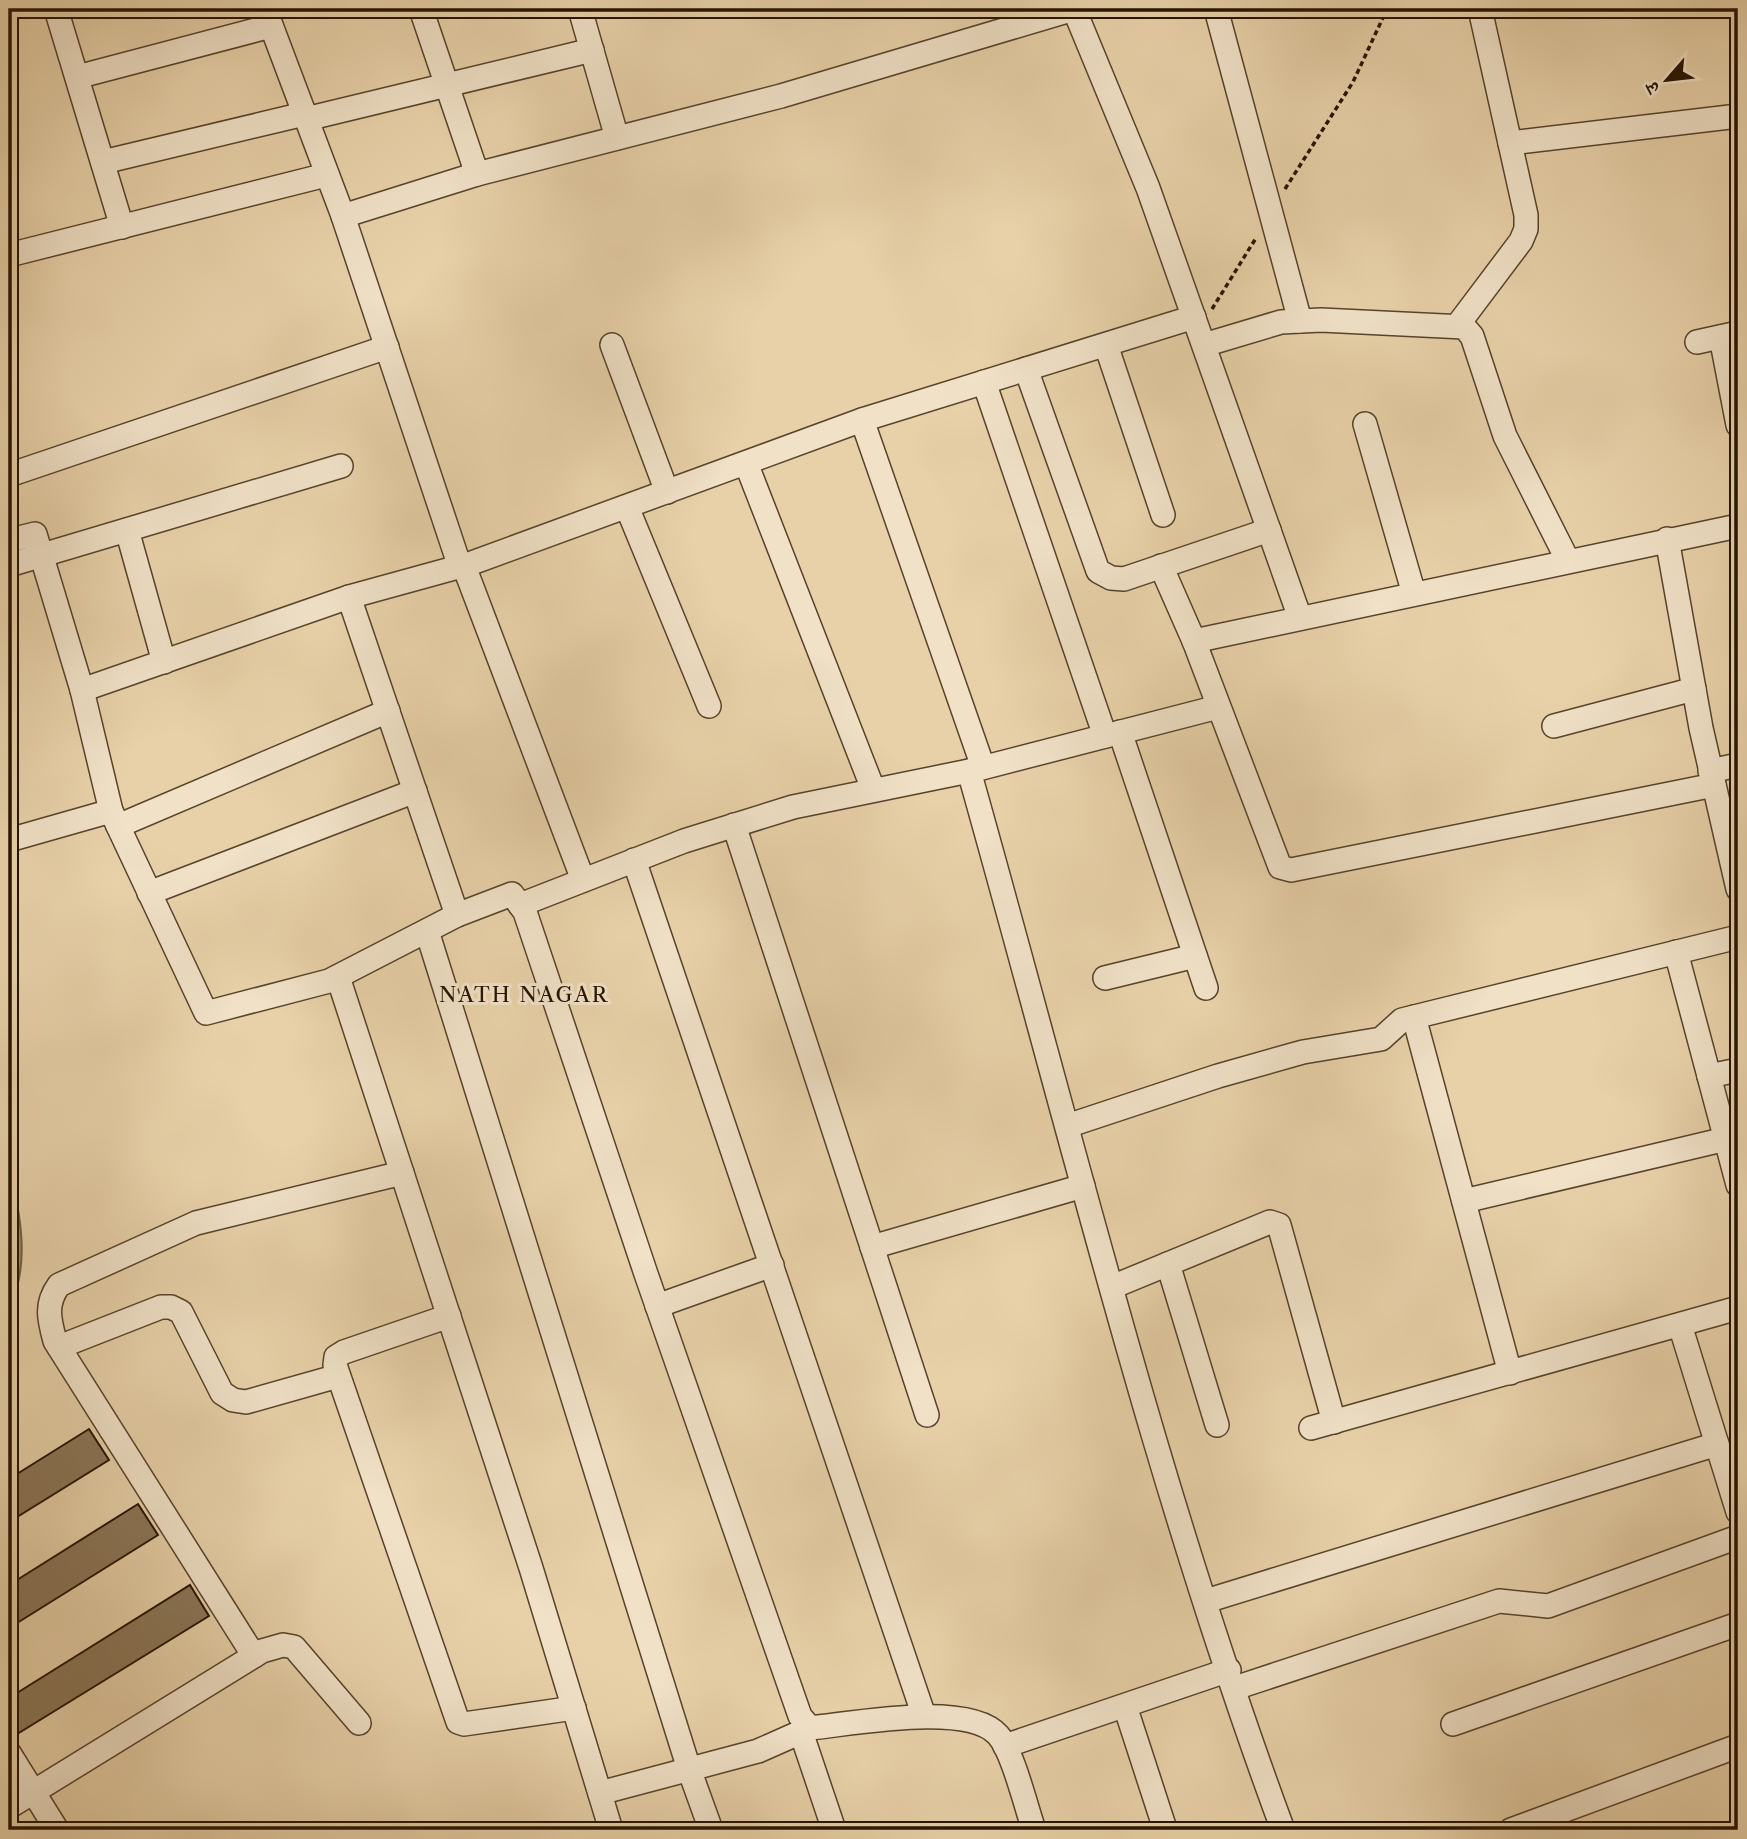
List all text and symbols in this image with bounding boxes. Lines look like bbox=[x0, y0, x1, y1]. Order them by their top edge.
north arrow bbox=[1632, 46, 1702, 116]
text: उ bbox=[1639, 77, 1666, 99]
district label: NATH NAGAR bbox=[439, 982, 609, 1007]

